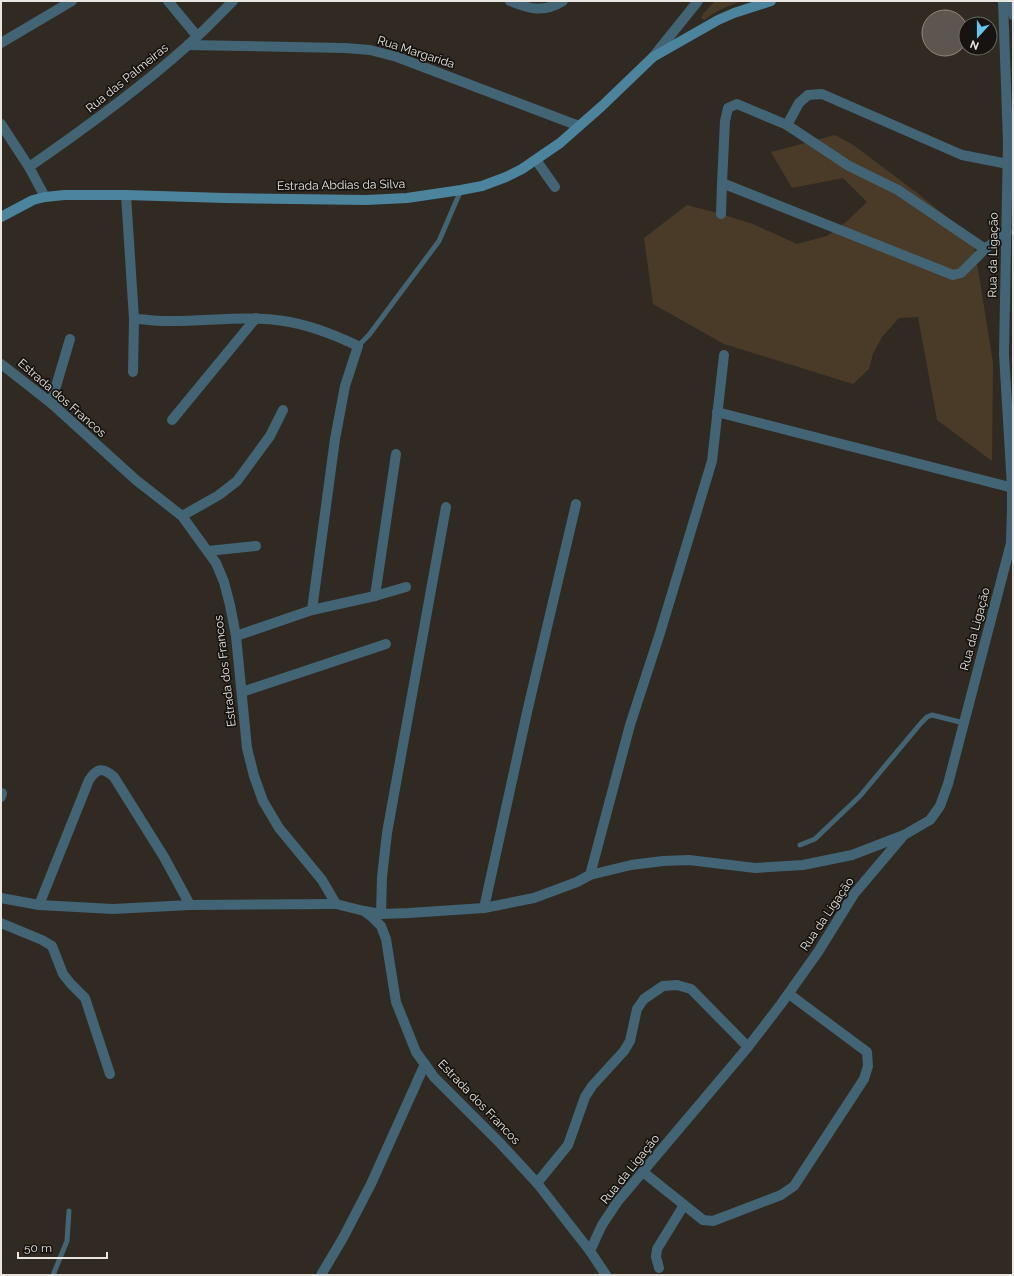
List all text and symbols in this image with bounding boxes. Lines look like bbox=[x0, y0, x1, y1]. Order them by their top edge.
north arrow bbox=[958, 16, 998, 56]
street label: Rua Margarida bbox=[376, 33, 456, 71]
text: N bbox=[968, 37, 981, 52]
street label: Rua das Palmeiras bbox=[83, 40, 171, 115]
street label: Estrada Abdias da Silva bbox=[277, 177, 405, 193]
street label: Rua da Ligação bbox=[985, 212, 1001, 298]
street label: Estrada dos Francos bbox=[15, 356, 109, 440]
street label: Rua da Ligação bbox=[957, 586, 993, 672]
street label: Estrada dos Francos bbox=[211, 614, 239, 728]
street label: Rua da Ligação bbox=[797, 875, 857, 953]
street label: Estrada dos Francos bbox=[435, 1057, 523, 1147]
street label: Rua da Ligação bbox=[598, 1131, 662, 1207]
scale bar bbox=[18, 1234, 107, 1260]
text: 50 m bbox=[24, 1241, 52, 1255]

